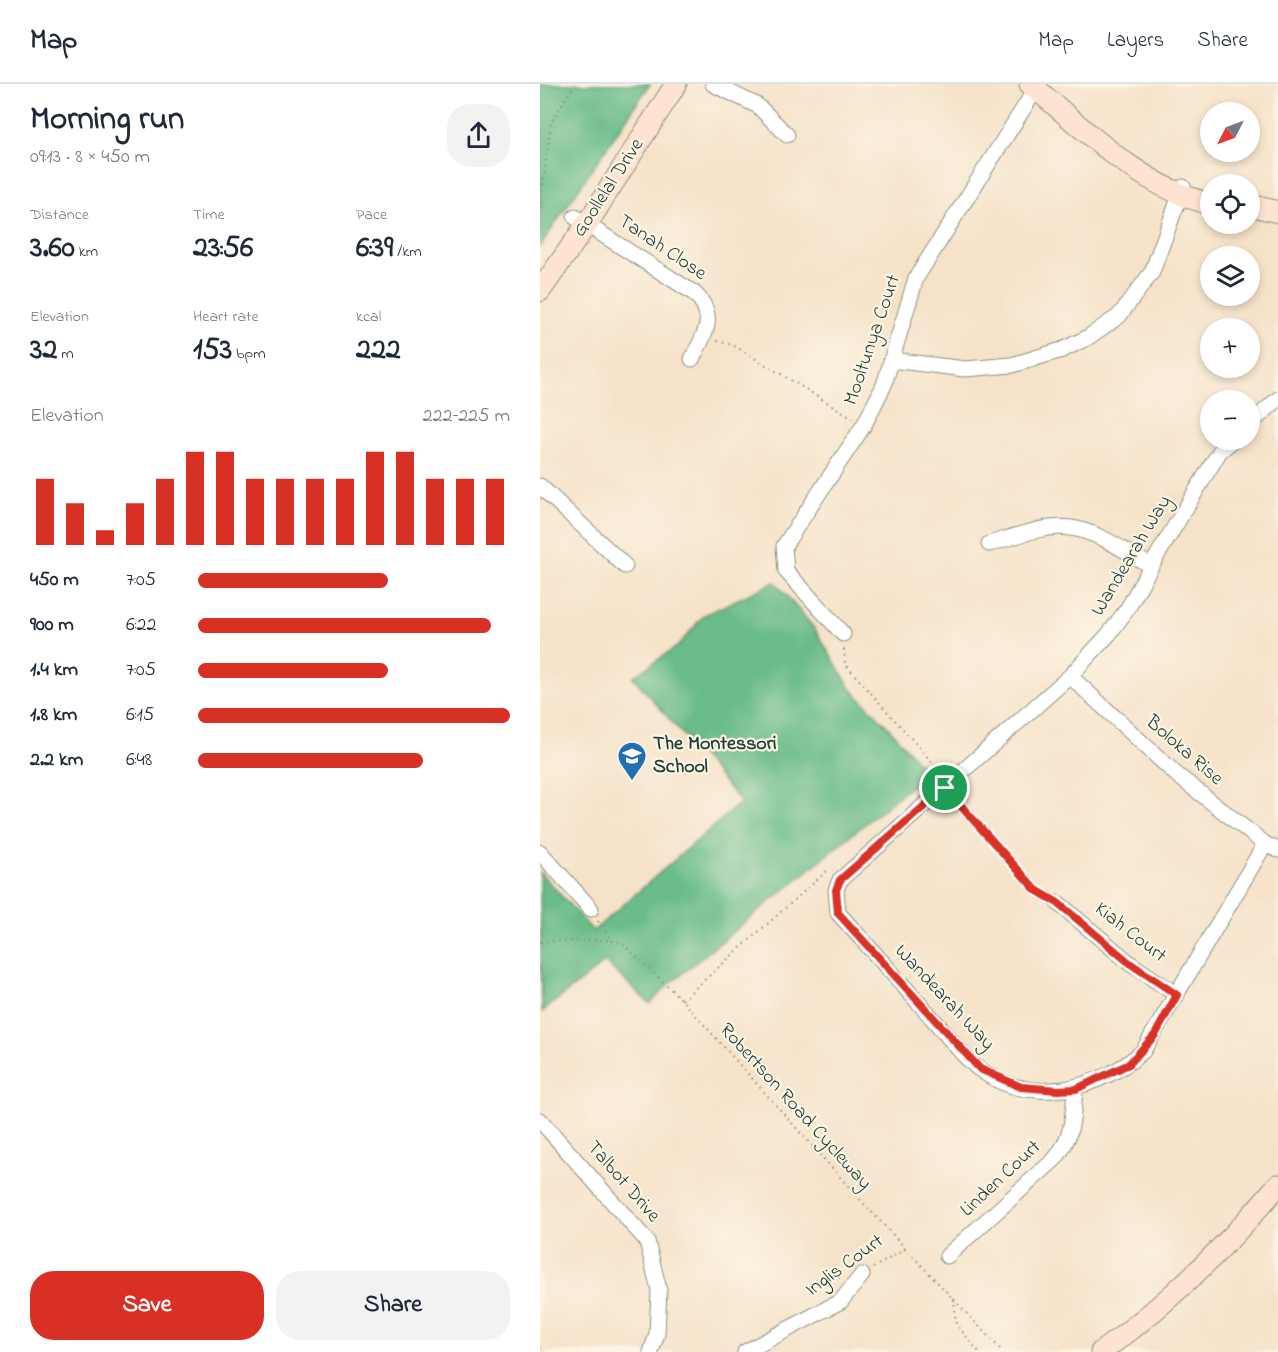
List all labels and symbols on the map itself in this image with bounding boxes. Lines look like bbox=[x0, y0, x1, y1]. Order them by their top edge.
north arrow bbox=[1200, 102, 1260, 162]
street label: Goollelal Drive bbox=[566, 133, 652, 243]
street label: Tanah Close bbox=[612, 208, 712, 288]
street label: Mooltunya Court bbox=[837, 271, 909, 409]
street label: Wandearah Way bbox=[1085, 490, 1179, 622]
street label: Boloka Rise bbox=[1138, 708, 1229, 793]
place label: The Montessori School bbox=[653, 730, 777, 782]
school or university icon: The Montessori School bbox=[616, 740, 648, 782]
pin bbox=[919, 762, 970, 813]
street label: Kiah Court bbox=[1088, 896, 1172, 971]
street label: Wandearah Way bbox=[887, 938, 1001, 1058]
street label: Robertson Road Cycleway bbox=[712, 1017, 878, 1197]
street label: Linden Court bbox=[954, 1134, 1048, 1224]
street label: Talbot Drive bbox=[579, 1135, 667, 1229]
street label: Inglis Court bbox=[800, 1227, 891, 1305]

